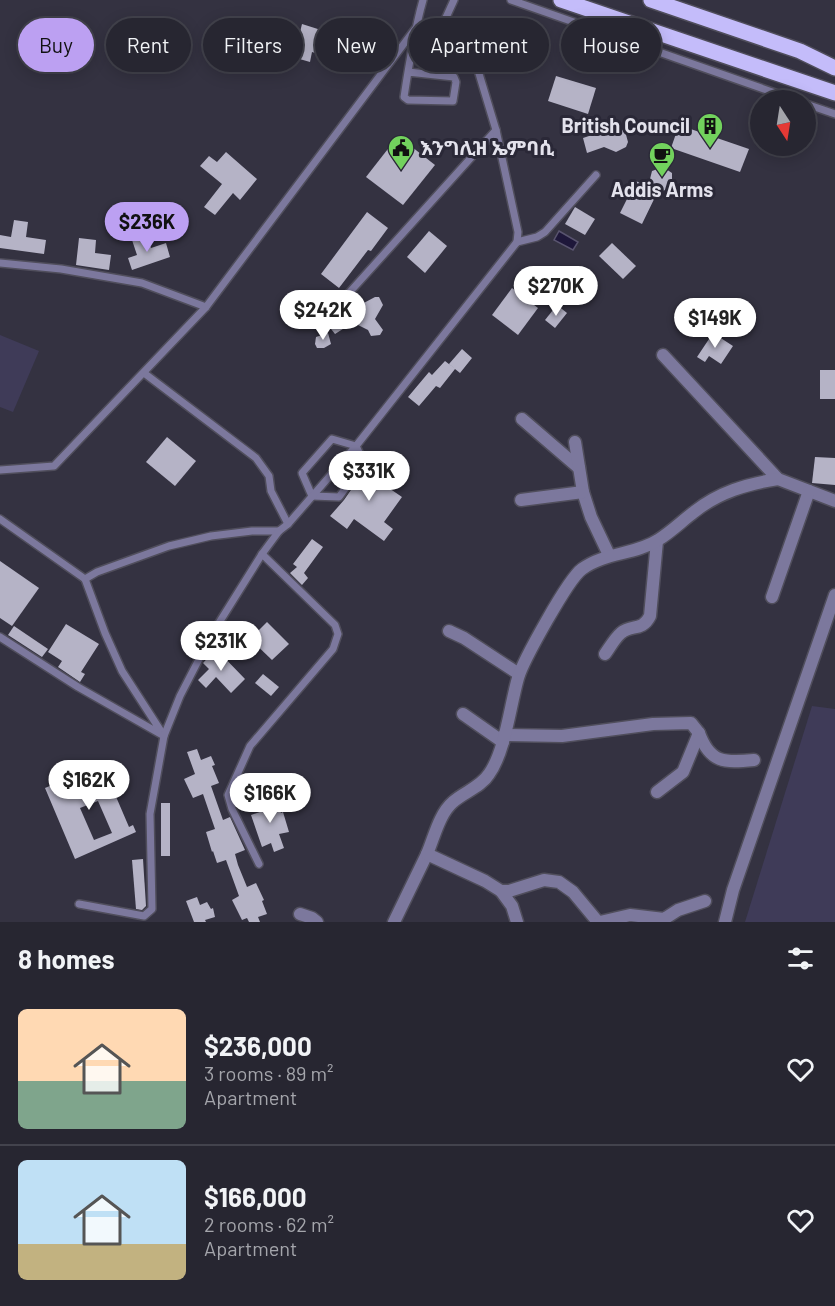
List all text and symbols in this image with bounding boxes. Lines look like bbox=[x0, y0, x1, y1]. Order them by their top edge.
chip: Buy bbox=[18, 18, 94, 72]
chip: Rent bbox=[106, 18, 191, 72]
chip: Filters bbox=[203, 18, 303, 72]
chip: New bbox=[315, 18, 397, 72]
chip: Apartment bbox=[409, 18, 549, 72]
chip: House bbox=[561, 18, 661, 72]
north arrow bbox=[750, 90, 816, 156]
map controls bbox=[750, 90, 816, 156]
building icon: British Council bbox=[695, 111, 725, 149]
place label: British Council bbox=[561, 113, 690, 137]
public building icon: እንግሊዝ ኤምባሲ bbox=[386, 133, 416, 171]
place label: እንግሊዝ ኤምባሲ bbox=[420, 135, 555, 159]
cafe icon: Addis Arms bbox=[647, 140, 677, 178]
place label: Addis Arms bbox=[611, 177, 713, 201]
pin: $236K bbox=[105, 202, 189, 253]
text: $236K bbox=[119, 209, 175, 233]
pin: $270K bbox=[514, 266, 598, 317]
text: $270K bbox=[528, 273, 584, 297]
pin: $242K bbox=[281, 290, 365, 341]
text: $242K bbox=[294, 297, 352, 321]
pin: $149K bbox=[673, 298, 757, 349]
text: $149K bbox=[688, 305, 742, 329]
pin: $331K bbox=[327, 451, 411, 502]
text: $331K bbox=[343, 458, 395, 482]
pin: $231K bbox=[179, 621, 263, 672]
text: $231K bbox=[195, 628, 247, 652]
pin: $162K bbox=[47, 760, 131, 811]
text: $162K bbox=[63, 767, 115, 791]
pin: $166K bbox=[228, 773, 312, 824]
text: $166K bbox=[244, 780, 296, 804]
icon: filters bbox=[784, 942, 817, 975]
text: 8 homes bbox=[18, 943, 115, 974]
text: $236,000 bbox=[204, 1030, 312, 1061]
icon: home bbox=[66, 1033, 138, 1105]
icon: heart bbox=[784, 1053, 817, 1086]
text: 3 rooms · 89 m² bbox=[204, 1061, 334, 1085]
text: Apartment bbox=[204, 1085, 297, 1109]
text: $166,000 bbox=[204, 1181, 307, 1212]
icon: home bbox=[66, 1184, 138, 1256]
icon: heart bbox=[784, 1204, 817, 1237]
text: 2 rooms · 62 m² bbox=[204, 1212, 334, 1236]
text: Apartment bbox=[204, 1236, 297, 1260]

